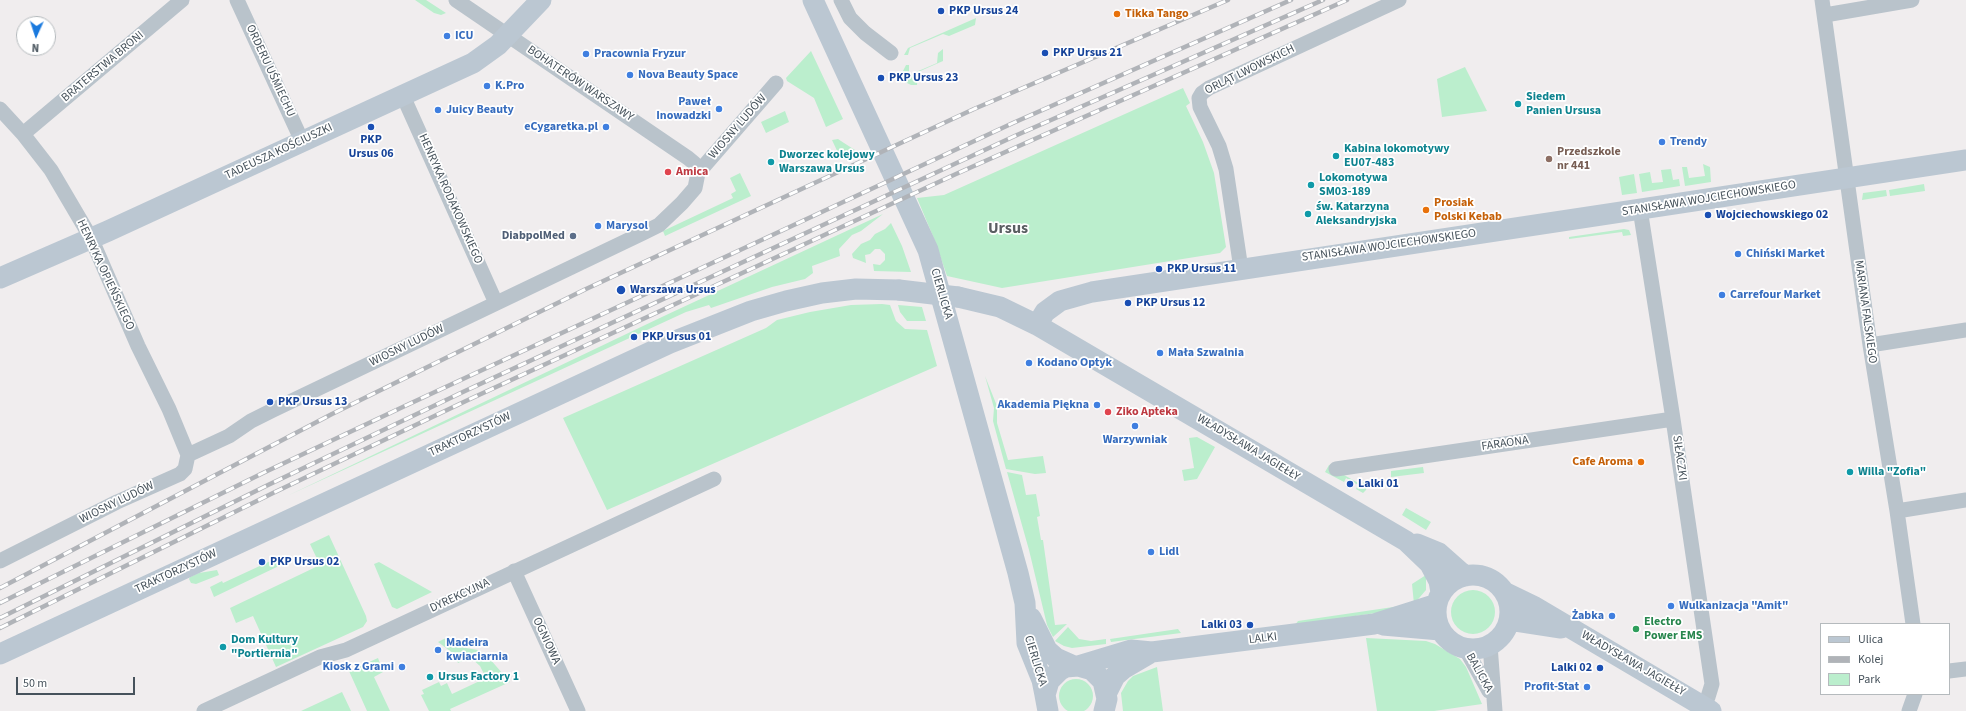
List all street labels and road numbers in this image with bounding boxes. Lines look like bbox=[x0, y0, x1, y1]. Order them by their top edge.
street label: ORDERU UŚMIECHU bbox=[242, 23, 298, 119]
street label: BRATERSTWA BRONI bbox=[59, 28, 147, 106]
street label: ORLĄT LWOWSKICH bbox=[1203, 42, 1297, 98]
street label: BOHATERÓW WARSZAWY bbox=[524, 43, 636, 125]
street label: WIOSNY LUDÓW bbox=[706, 92, 770, 162]
street label: TADEUSZA KOŚCIUSZKI bbox=[223, 121, 335, 183]
street label: HENRYKA RODAKOWSKIEGO bbox=[415, 132, 485, 266]
street label: STANISŁAWA WOJCIECHOWSKIEGO bbox=[1621, 178, 1797, 220]
street label: HENRYKA OPIEŃSKIEGO bbox=[73, 217, 137, 333]
street label: STANISŁAWA WOJCIECHOWSKIEGO bbox=[1301, 227, 1477, 265]
street label: MARIANA FALSKIEGO bbox=[1851, 259, 1879, 365]
street label: CIERLICKA bbox=[927, 267, 955, 321]
street label: WIOSNY LUDÓW bbox=[368, 322, 446, 370]
street label: TRAKTORZYSTÓW bbox=[427, 410, 513, 460]
street label: WŁADYSŁAWA JAGIEŁŁY bbox=[1194, 412, 1302, 484]
street label: FARAONA bbox=[1481, 434, 1529, 454]
street label: SIŁACZKI bbox=[1669, 435, 1689, 481]
street label: WIOSNY LUDÓW bbox=[78, 479, 156, 527]
street label: TRAKTORZYSTÓW bbox=[133, 547, 219, 597]
street label: DYREKCYJNA bbox=[428, 576, 492, 616]
street label: OGNIOWA bbox=[529, 615, 563, 667]
street label: WŁADYSŁAWA JAGIEŁŁY bbox=[1578, 628, 1688, 700]
street label: LALKI bbox=[1248, 630, 1278, 648]
street label: CIERLICKA bbox=[1020, 634, 1050, 688]
street label: BALICKA bbox=[1462, 651, 1496, 695]

